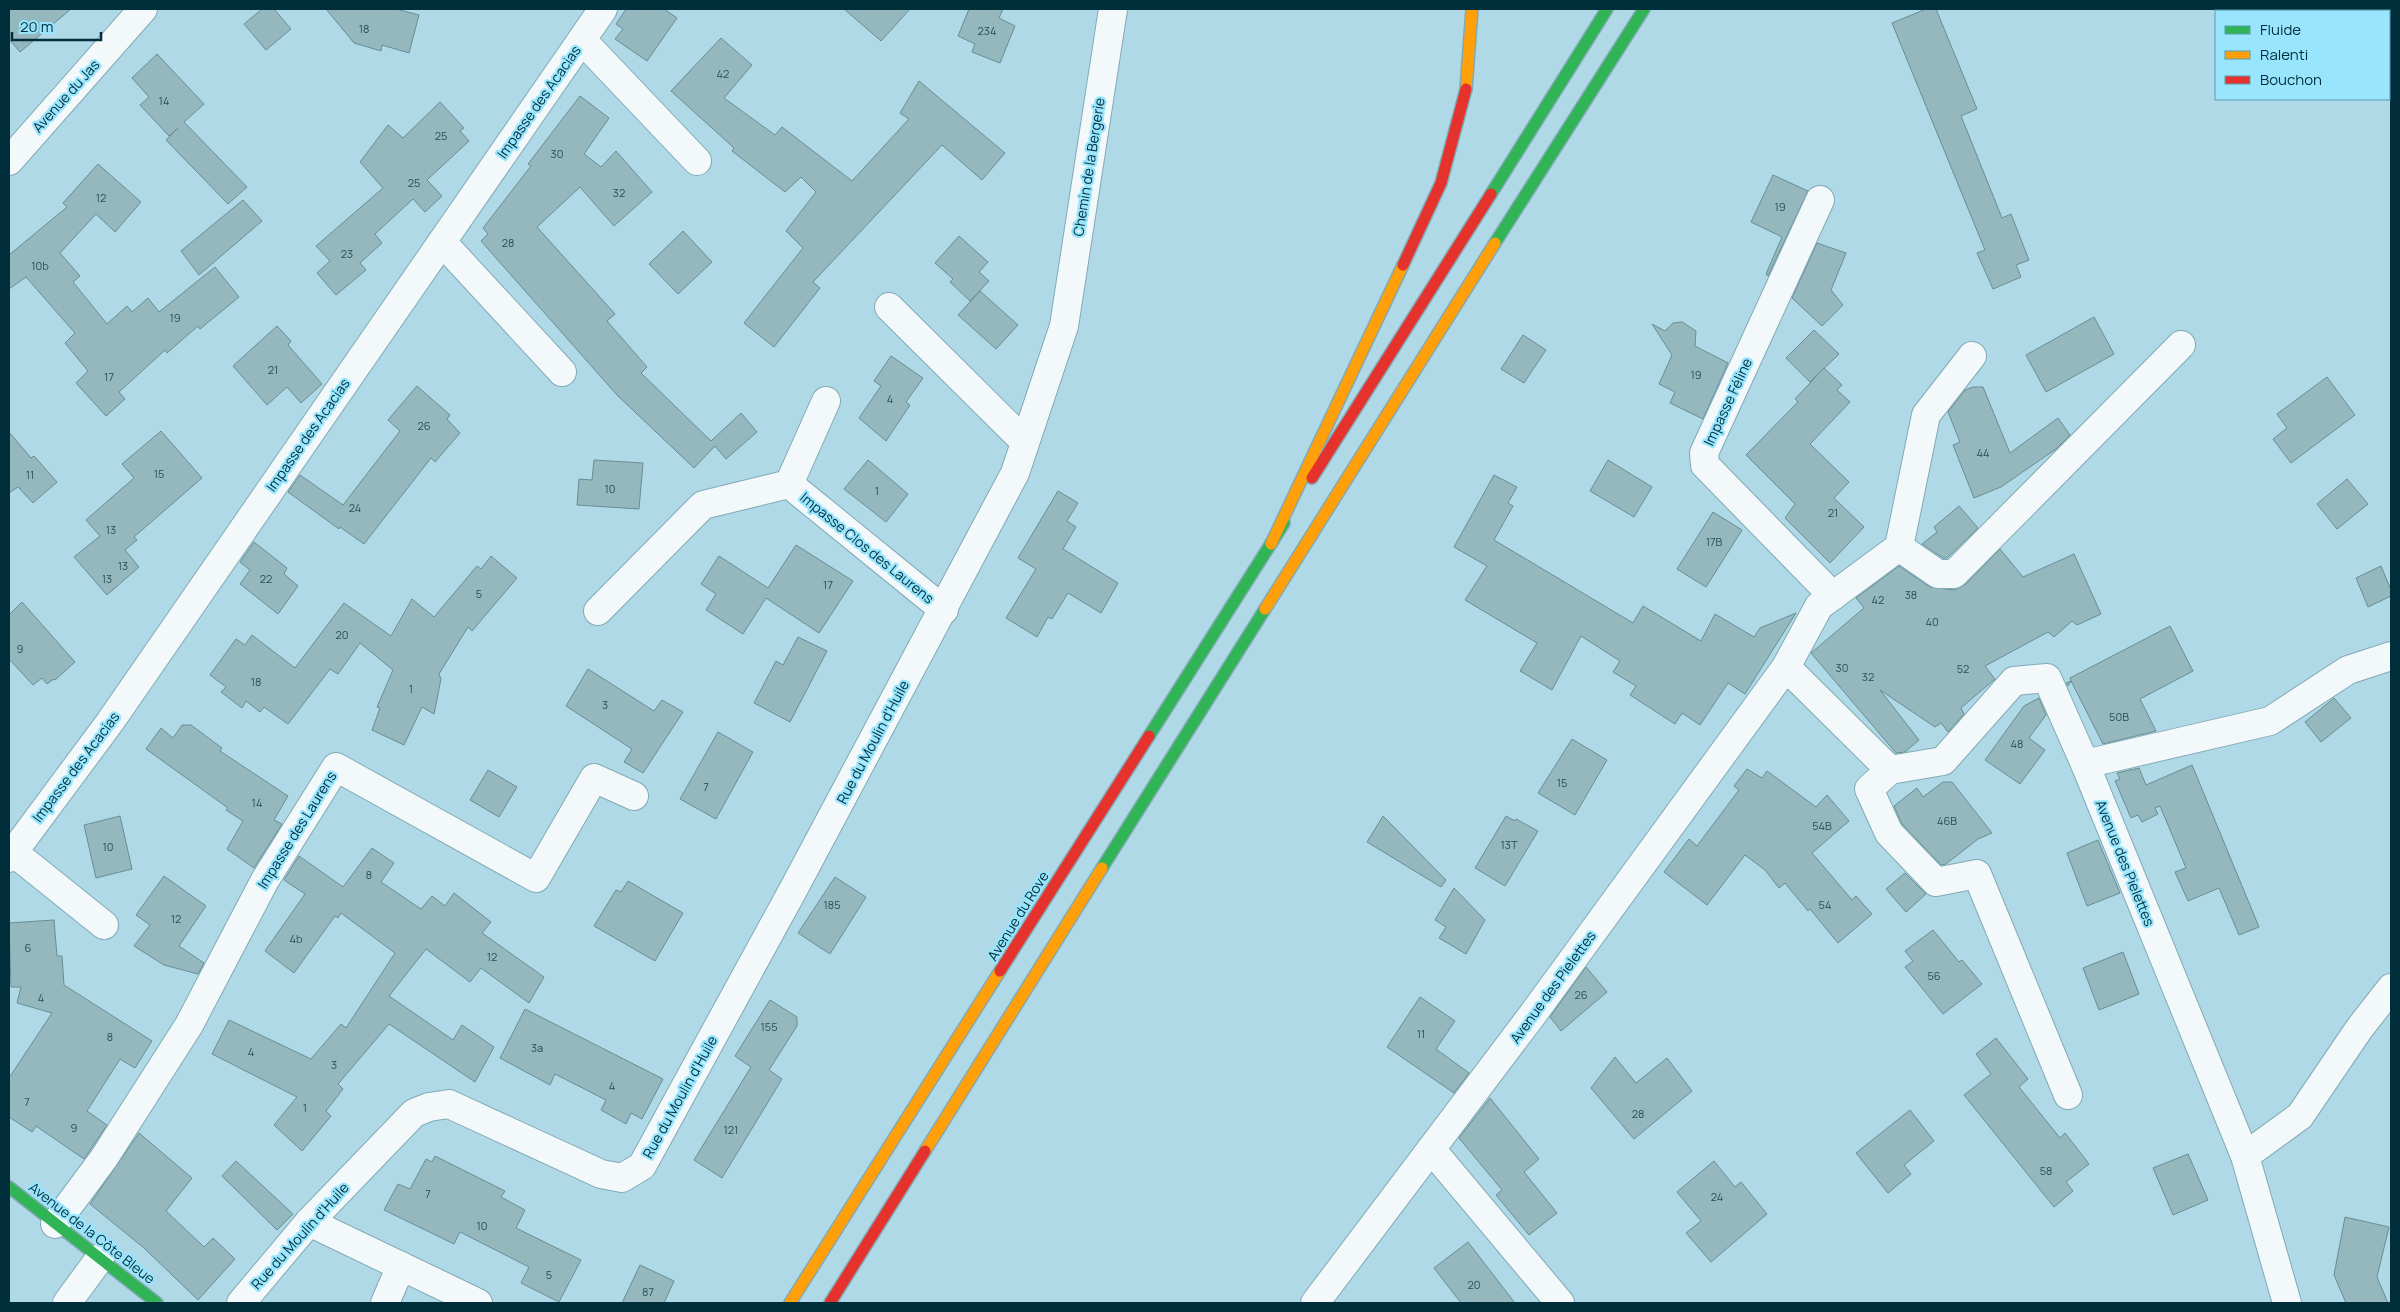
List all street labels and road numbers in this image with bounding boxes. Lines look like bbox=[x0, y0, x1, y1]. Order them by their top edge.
street label: Impasse des Acacias bbox=[492, 41, 585, 162]
street label: Avenue du Jas bbox=[28, 55, 103, 136]
street label: Chemin de la Bergerie bbox=[1068, 96, 1109, 238]
street label: Impasse Féline bbox=[1699, 355, 1756, 449]
street label: Impasse des Acacias bbox=[261, 374, 354, 495]
street label: Impasse Clos des Laurens bbox=[796, 488, 938, 608]
street label: Rue du Moulin d'Huile bbox=[832, 677, 913, 807]
street label: Impasse des Acacias bbox=[28, 708, 123, 826]
street label: Impasse des Laurens bbox=[253, 767, 340, 892]
street label: Avenue des Pielettes bbox=[2091, 797, 2159, 929]
street label: Avenue du Rove bbox=[982, 867, 1053, 964]
street label: Avenue des Pielettes bbox=[1505, 927, 1600, 1047]
street label: Rue du Moulin d'Huile bbox=[638, 1032, 721, 1161]
street label: Avenue de la Côte Bleue bbox=[25, 1177, 159, 1288]
street label: Rue du Moulin d'Huile bbox=[247, 1178, 353, 1293]

